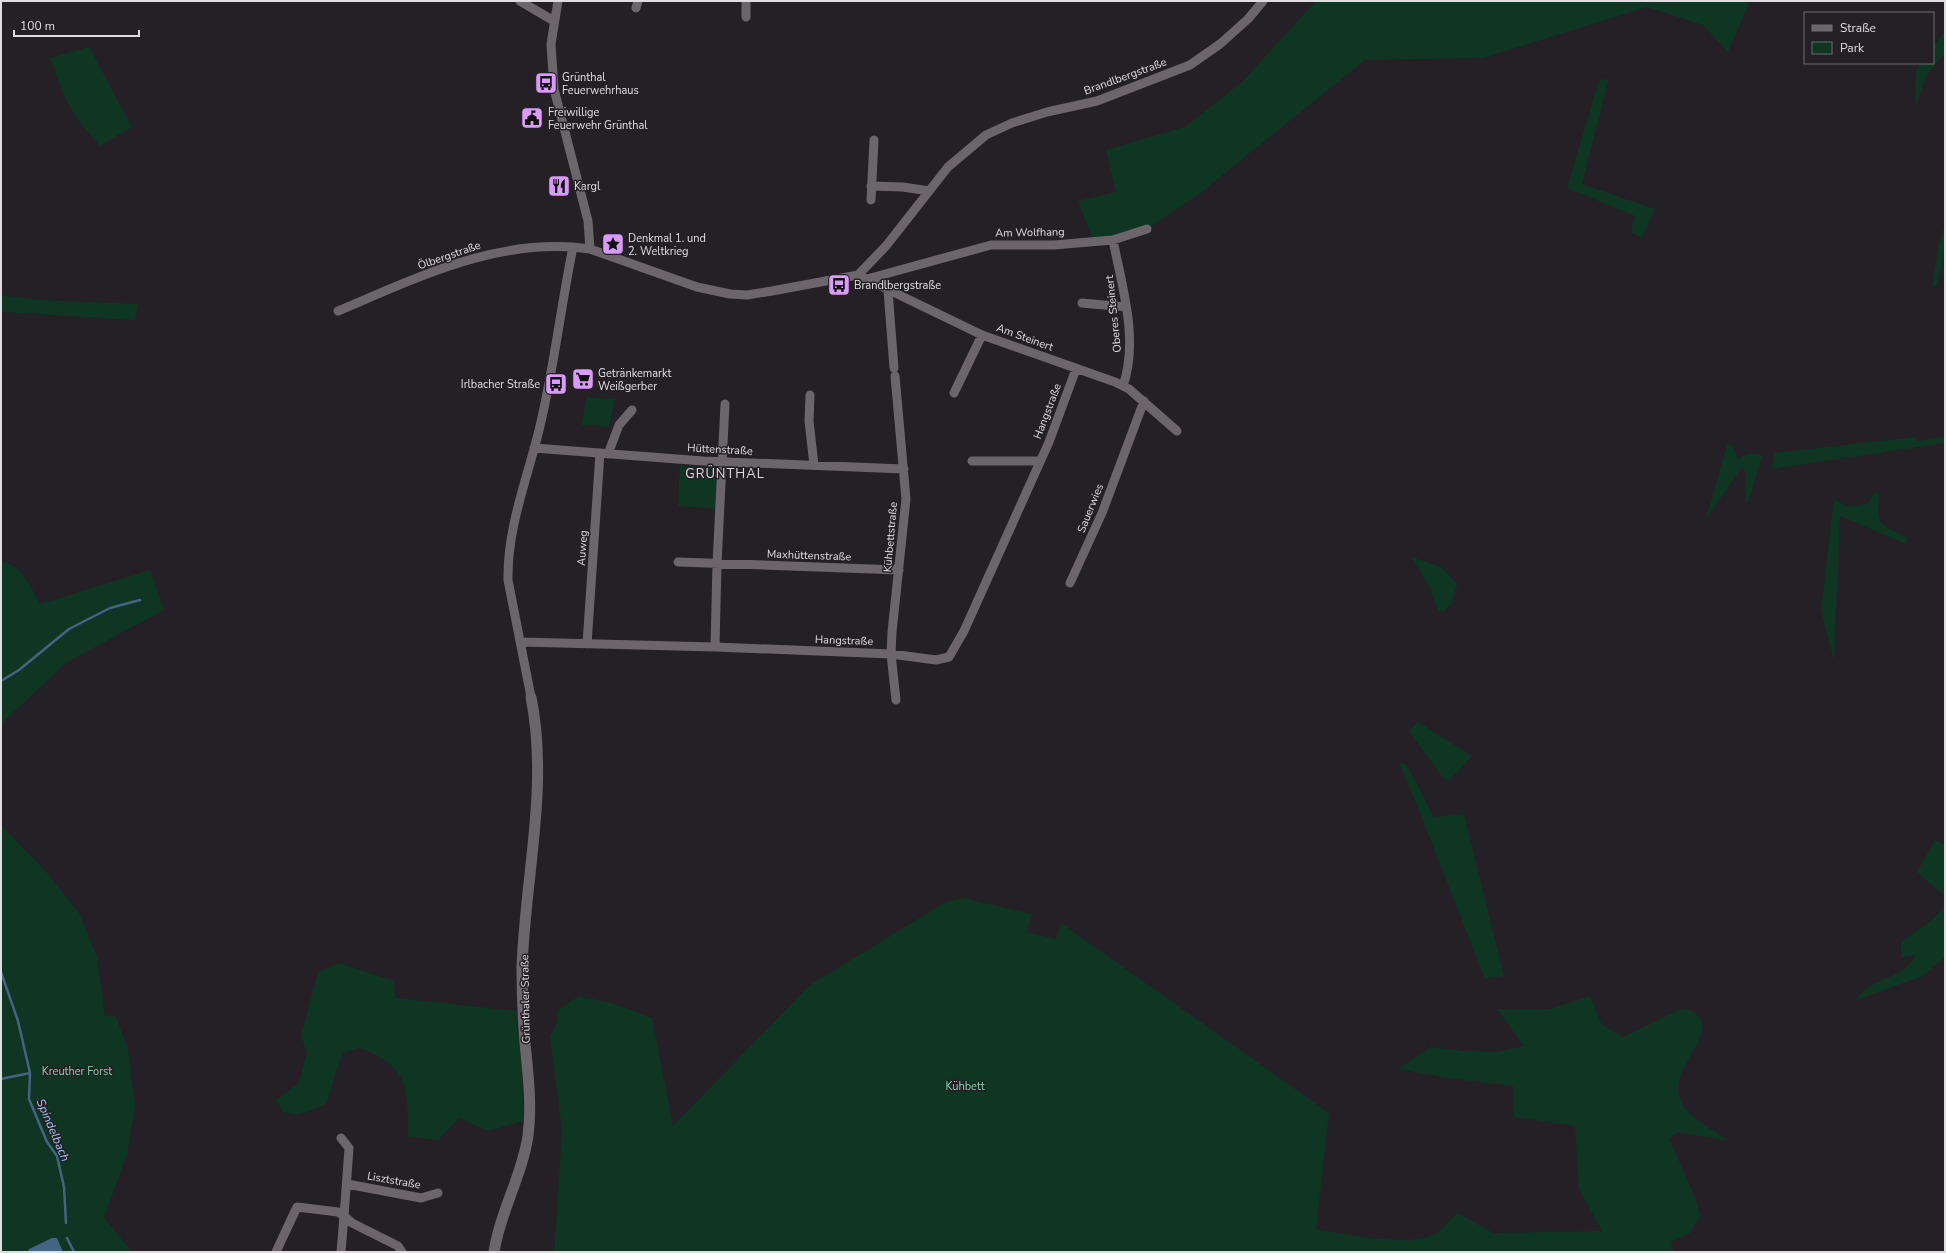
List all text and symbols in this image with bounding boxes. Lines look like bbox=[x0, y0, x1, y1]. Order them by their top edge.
scale bar bbox=[14, 12, 139, 38]
legend bbox=[1804, 12, 1934, 64]
text: 100 m bbox=[20, 18, 55, 34]
text: Straße bbox=[1840, 20, 1876, 36]
text: Park bbox=[1840, 40, 1865, 56]
street label: Brandlbergstraße bbox=[1082, 54, 1169, 98]
bus stop icon: Grünthal Feuerwehrhaus bbox=[533, 70, 559, 96]
place label: Grünthal Feuerwehrhaus bbox=[562, 70, 639, 98]
public building icon: Freiwillige Feuerwehr Grünthal bbox=[519, 105, 545, 131]
place label: Freiwillige Feuerwehr Grünthal bbox=[548, 105, 648, 133]
restaurant icon: Kargl bbox=[546, 173, 572, 199]
place label: Kargl bbox=[574, 179, 601, 194]
street label: Am Wolfhang bbox=[995, 224, 1065, 241]
place icon: Denkmal 1. und 2. Weltkrieg bbox=[600, 231, 626, 257]
place label: Denkmal 1. und 2. Weltkrieg bbox=[628, 231, 706, 259]
street label: Ölbergstraße bbox=[416, 238, 483, 273]
bus stop icon: Brandlbergstraße bbox=[826, 272, 852, 298]
street label: Oberes Steinert bbox=[1102, 274, 1125, 353]
place label: Brandlbergstraße bbox=[854, 278, 941, 293]
street label: Am Steinert bbox=[994, 320, 1055, 355]
supermarket icon: Getränkemarkt Weißgerber bbox=[570, 366, 596, 392]
place label: Getränkemarkt Weißgerber bbox=[598, 366, 671, 394]
bus stop icon: Irlbacher Straße bbox=[543, 371, 569, 397]
place label: Irlbacher Straße bbox=[461, 377, 540, 392]
street label: Hangstraße bbox=[1030, 381, 1065, 441]
street label: Hüttenstraße bbox=[687, 440, 753, 459]
district label: GRÜNTHAL bbox=[685, 464, 765, 483]
street label: Sauerwies bbox=[1074, 481, 1107, 535]
street label: Kühbettstraße bbox=[880, 501, 901, 573]
street label: Auweg bbox=[574, 530, 591, 566]
street label: Maxhüttenstraße bbox=[767, 547, 852, 564]
street label: Hangstraße bbox=[815, 632, 874, 649]
street label: Grünthaler Straße bbox=[517, 954, 534, 1044]
park label: Kreuther Forst bbox=[42, 1064, 112, 1079]
park label: Kühbett bbox=[946, 1079, 985, 1094]
water label: Spindelbach bbox=[33, 1096, 73, 1164]
street label: Lisztstraße bbox=[366, 1168, 422, 1193]

